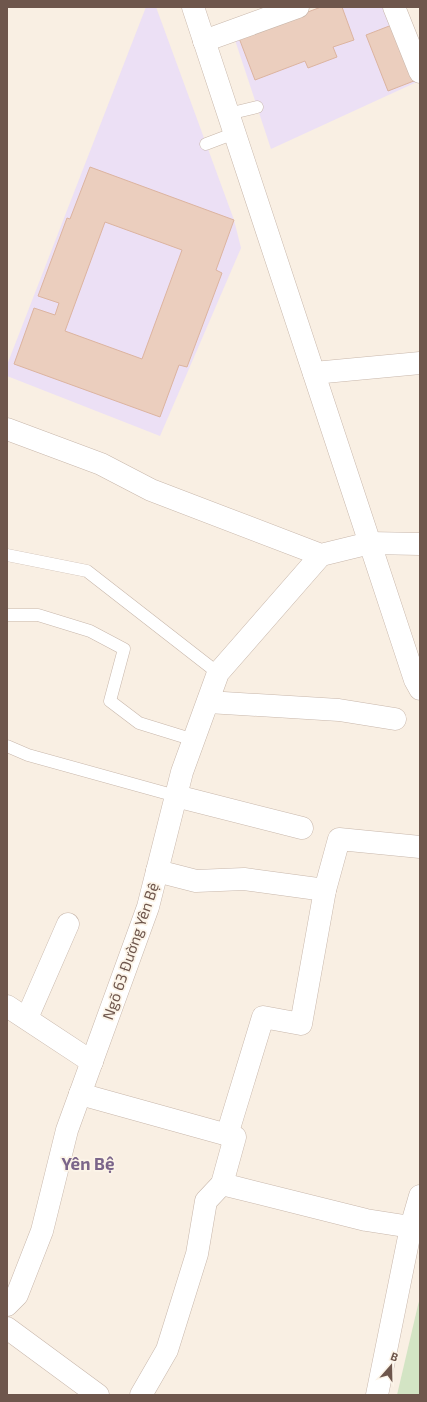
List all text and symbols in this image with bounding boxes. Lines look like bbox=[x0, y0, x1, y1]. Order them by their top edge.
street label: Ngõ 63 Đường Yên Bệ bbox=[98, 880, 162, 1022]
district label: Yên Bệ bbox=[61, 1153, 115, 1173]
north arrow bbox=[371, 1346, 411, 1386]
text: B bbox=[389, 1349, 400, 1363]

